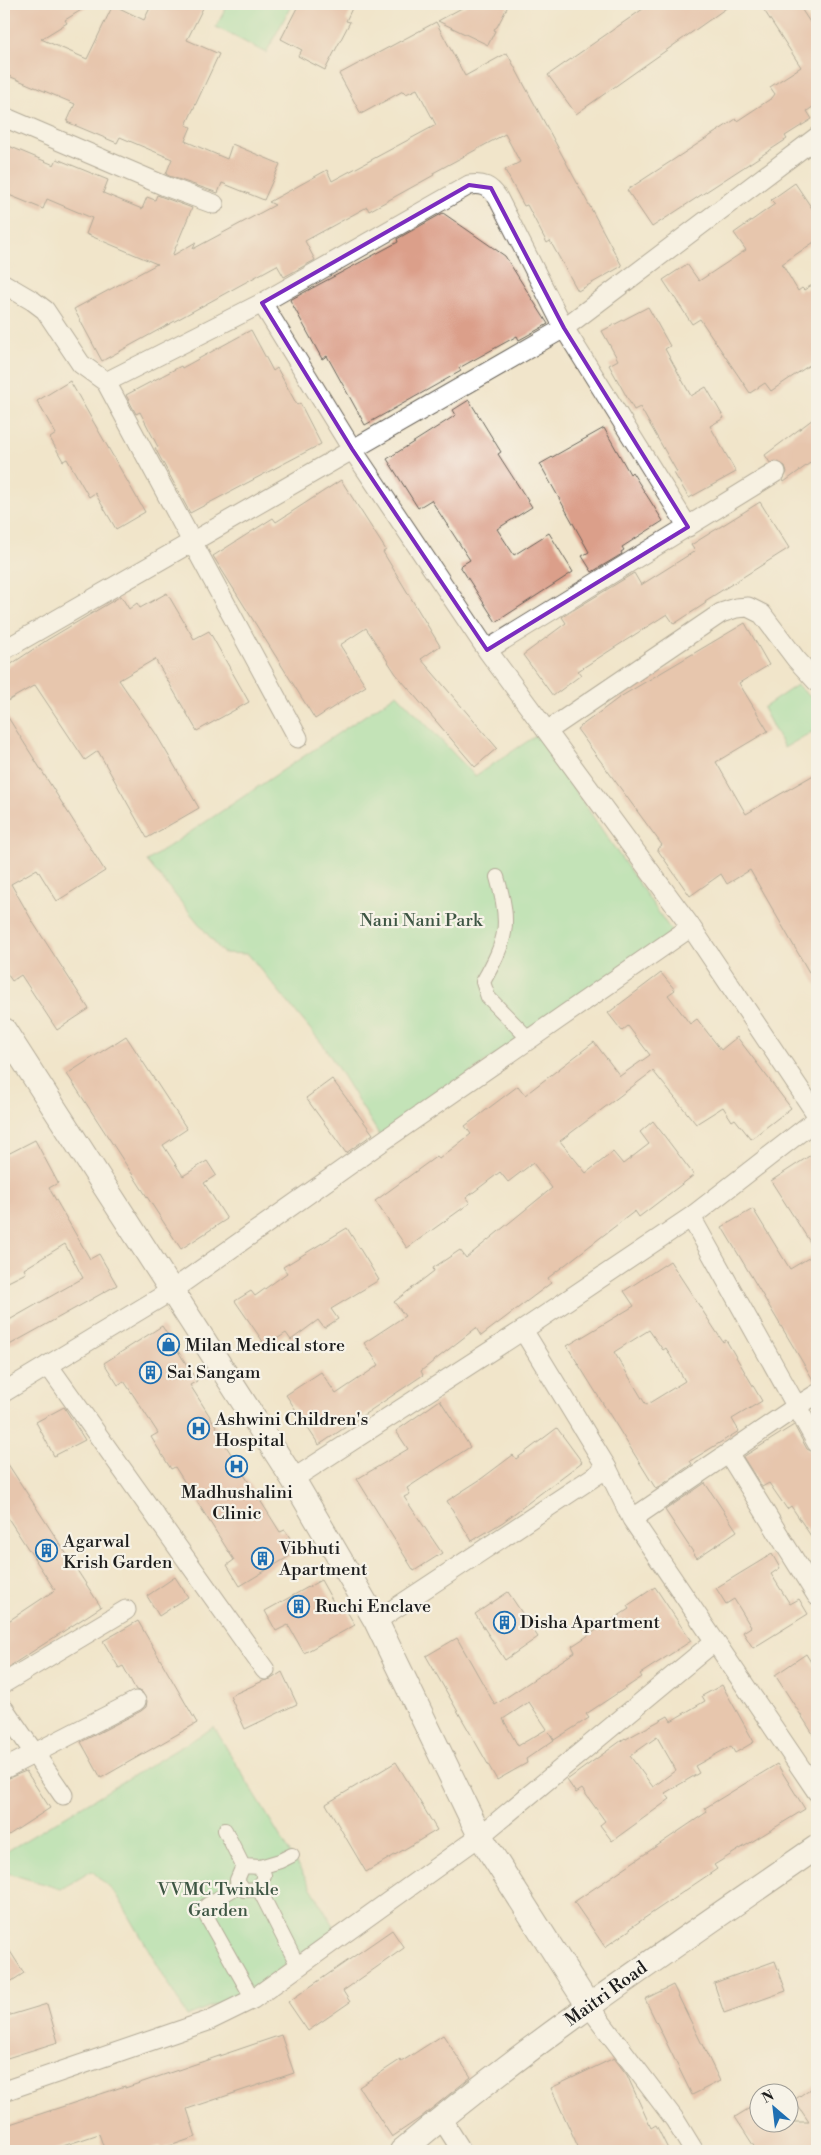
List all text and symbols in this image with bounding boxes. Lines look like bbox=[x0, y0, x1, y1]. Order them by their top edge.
park label: Nani Nani Park bbox=[360, 909, 484, 932]
shop icon: Milan Medical store bbox=[157, 1333, 181, 1357]
place label: Milan Medical store bbox=[185, 1334, 345, 1357]
building icon: Sai Sangam bbox=[139, 1360, 163, 1384]
place label: Sai Sangam bbox=[167, 1361, 261, 1384]
place label: Ashwini Children's Hospital bbox=[214, 1408, 369, 1452]
hospital icon: Ashwini Children's Hospital bbox=[187, 1417, 211, 1441]
hospital icon: Madhushalini Clinic bbox=[225, 1455, 249, 1479]
place label: Madhushalini Clinic bbox=[181, 1481, 293, 1525]
place label: Agarwal Krish Garden bbox=[62, 1530, 173, 1574]
place label: Vibhuti Apartment bbox=[278, 1537, 368, 1581]
building icon: Agarwal Krish Garden bbox=[35, 1539, 59, 1563]
building icon: Vibhuti Apartment bbox=[251, 1546, 275, 1570]
building icon: Ruchi Enclave bbox=[287, 1594, 311, 1618]
place label: Ruchi Enclave bbox=[315, 1595, 431, 1618]
building icon: Disha Apartment bbox=[492, 1610, 516, 1634]
place label: Disha Apartment bbox=[520, 1611, 660, 1634]
park label: VVMC Twinkle Garden bbox=[156, 1878, 279, 1922]
street label: Maitri Road bbox=[560, 1956, 652, 2032]
north arrow bbox=[748, 2082, 798, 2132]
text: N bbox=[759, 2087, 777, 2108]

